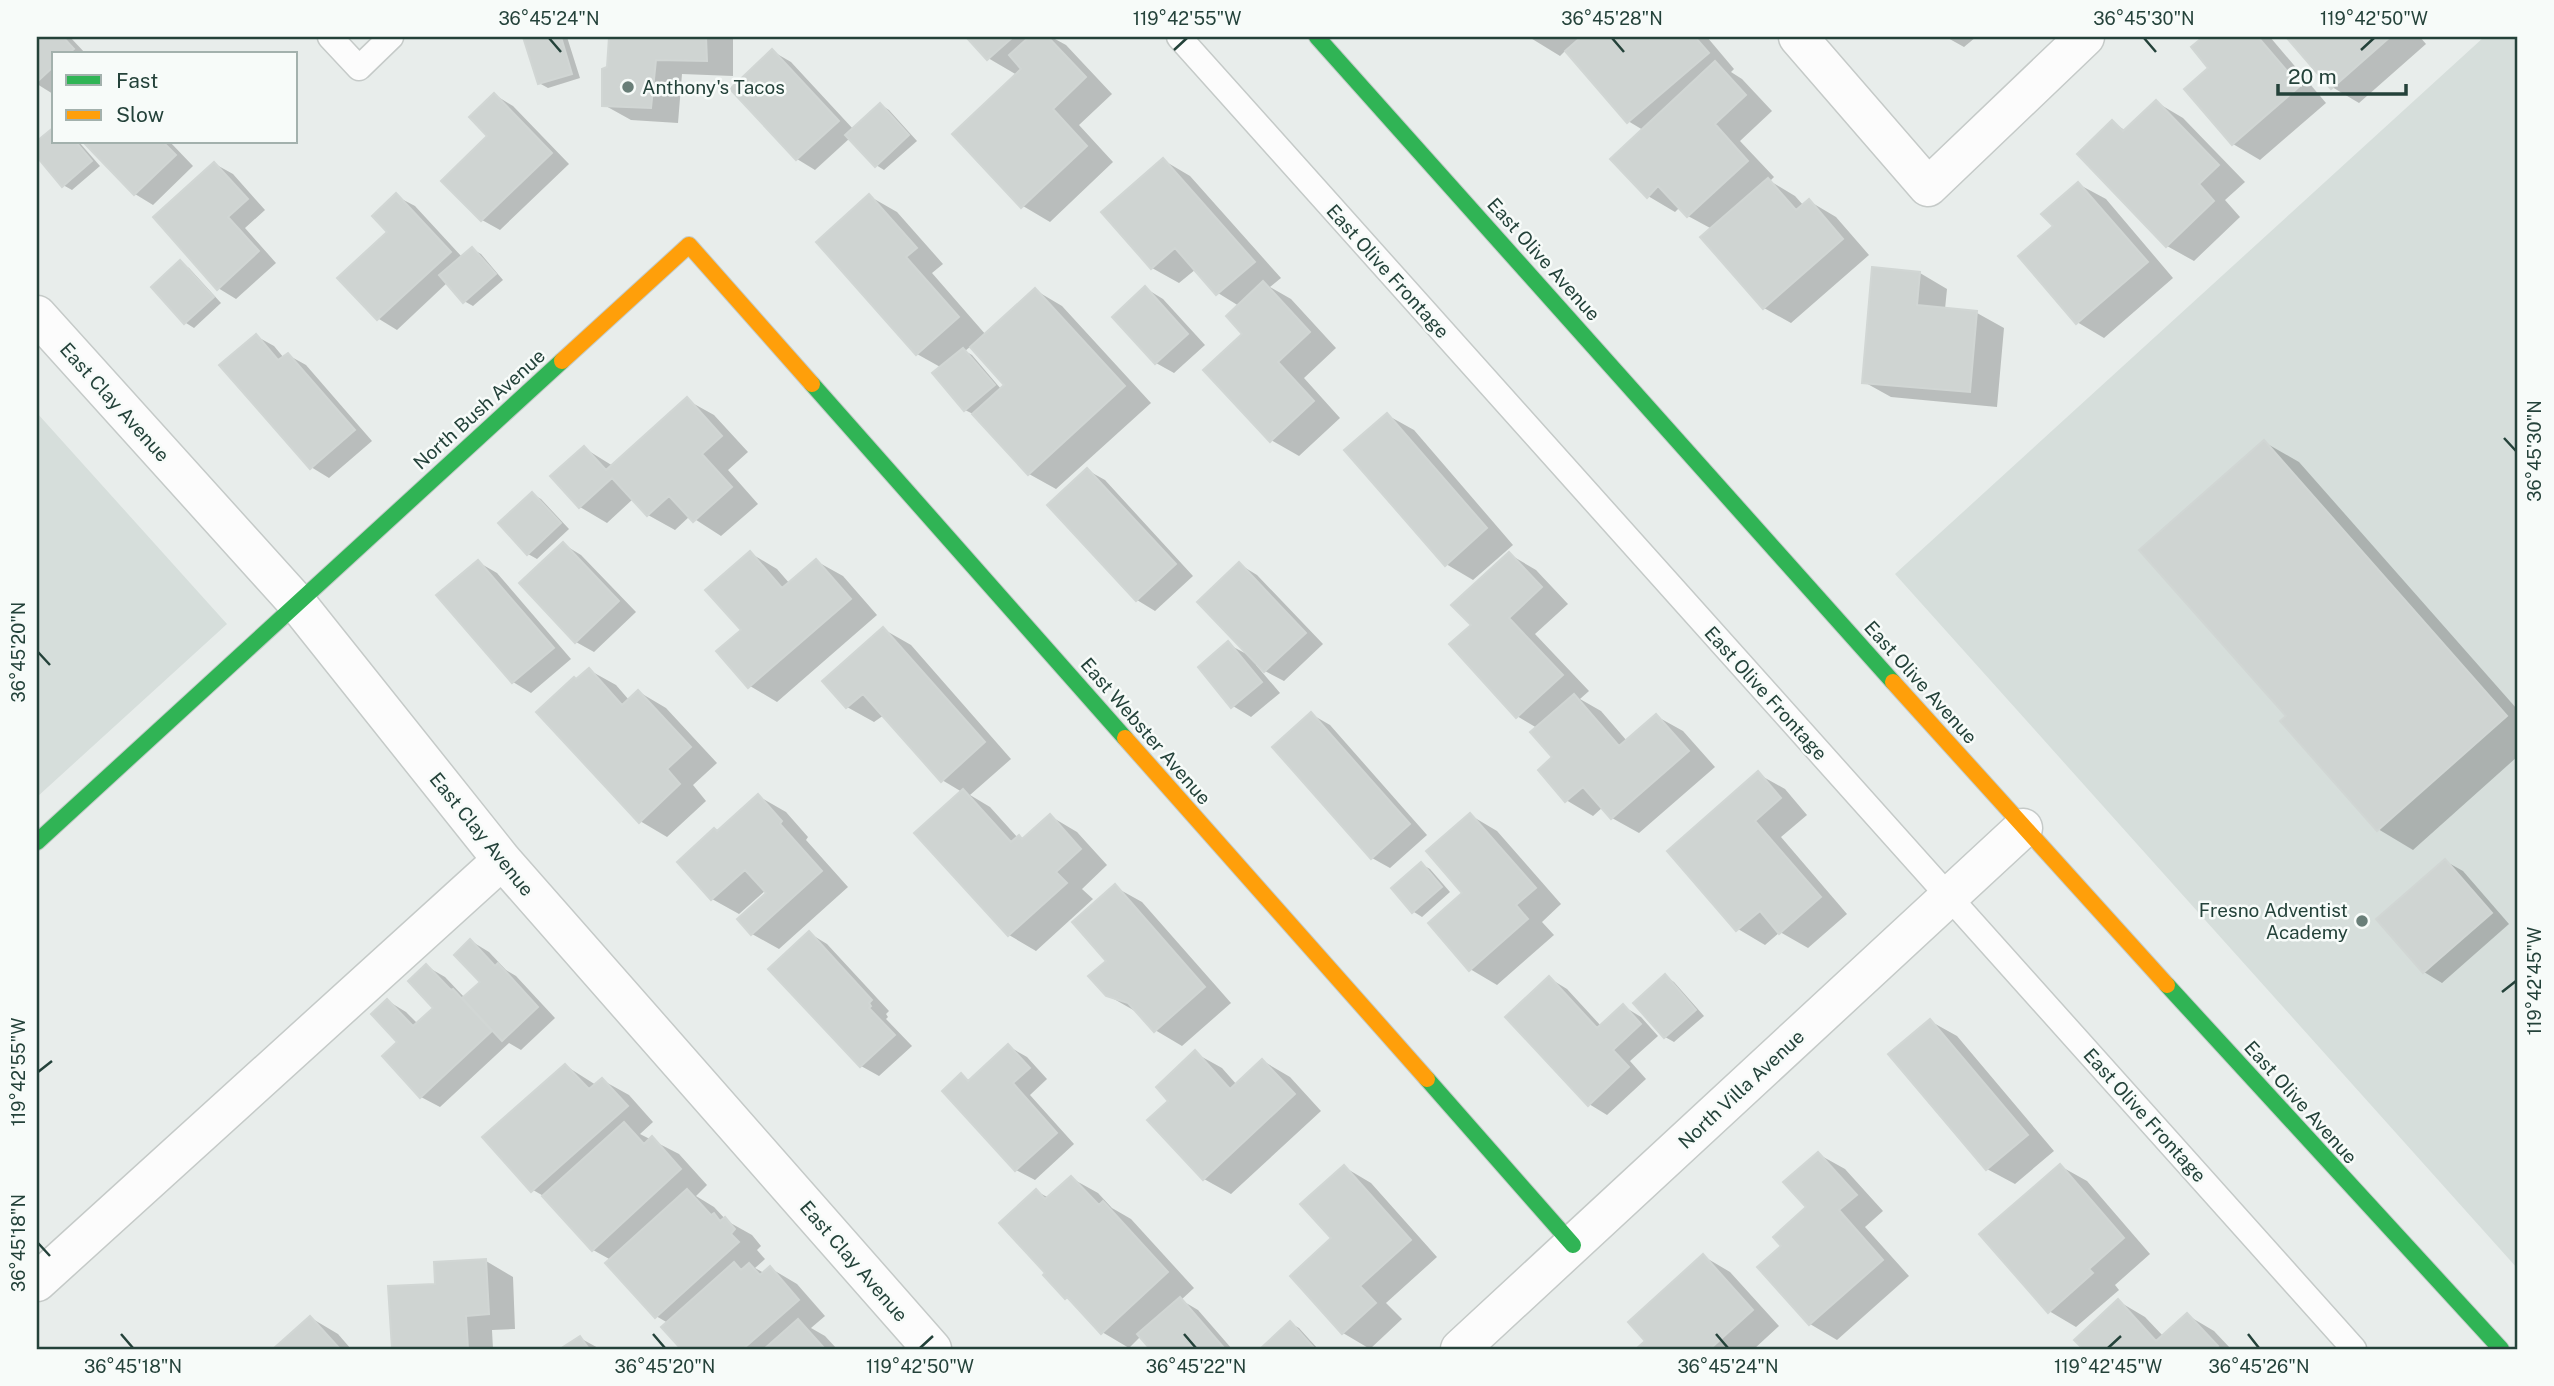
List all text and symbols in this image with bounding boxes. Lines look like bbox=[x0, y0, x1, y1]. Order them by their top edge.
text: 36°45'24"N bbox=[498, 8, 600, 29]
text: 119°42'55"W bbox=[1133, 8, 1241, 29]
text: 36°45'28"N bbox=[1561, 8, 1663, 29]
text: 36°45'30"N bbox=[2093, 8, 2195, 29]
text: 119°42'50"W bbox=[2320, 8, 2428, 29]
legend bbox=[52, 52, 298, 144]
scale bar bbox=[2278, 52, 2405, 96]
text: 20 m bbox=[2288, 64, 2337, 89]
text: Fast bbox=[116, 68, 158, 93]
place label: Anthony's Tacos bbox=[642, 76, 785, 98]
marker: Anthony's Tacos bbox=[620, 79, 636, 95]
text: Slow bbox=[116, 102, 164, 127]
street label: East Olive Avenue bbox=[1483, 193, 1605, 325]
street label: East Olive Frontage bbox=[1322, 200, 1454, 342]
street label: East Clay Avenue bbox=[56, 338, 174, 466]
street label: North Bush Avenue bbox=[409, 344, 549, 474]
text: 36°45'30"N bbox=[2524, 400, 2545, 502]
text: 36°45'20"N bbox=[8, 602, 29, 702]
street label: East Olive Avenue bbox=[1860, 616, 1982, 748]
street label: East Olive Frontage bbox=[1700, 622, 1832, 764]
street label: East Webster Avenue bbox=[1076, 653, 1216, 809]
street label: East Clay Avenue bbox=[426, 768, 538, 900]
place label: Fresno Adventist Academy bbox=[2199, 899, 2348, 943]
marker: Fresno Adventist Academy bbox=[2354, 913, 2370, 929]
text: 119°42'45"W bbox=[2524, 927, 2545, 1035]
text: 119°42'55"W bbox=[8, 1018, 29, 1126]
street label: North Villa Avenue bbox=[1674, 1025, 1808, 1153]
street label: East Olive Avenue bbox=[2240, 1036, 2362, 1168]
street label: East Olive Frontage bbox=[2079, 1044, 2211, 1186]
text: 36°45'18"N bbox=[8, 1194, 29, 1292]
street label: East Clay Avenue bbox=[796, 1196, 912, 1326]
text: 36°45'18"N bbox=[84, 1356, 182, 1377]
text: 36°45'20"N bbox=[615, 1356, 715, 1377]
text: 119°42'50"W bbox=[866, 1356, 974, 1377]
text: 36°45'22"N bbox=[1146, 1356, 1246, 1377]
text: 36°45'24"N bbox=[1677, 1356, 1779, 1377]
text: 119°42'45"W bbox=[2054, 1356, 2162, 1377]
text: 36°45'26"N bbox=[2208, 1356, 2310, 1377]

